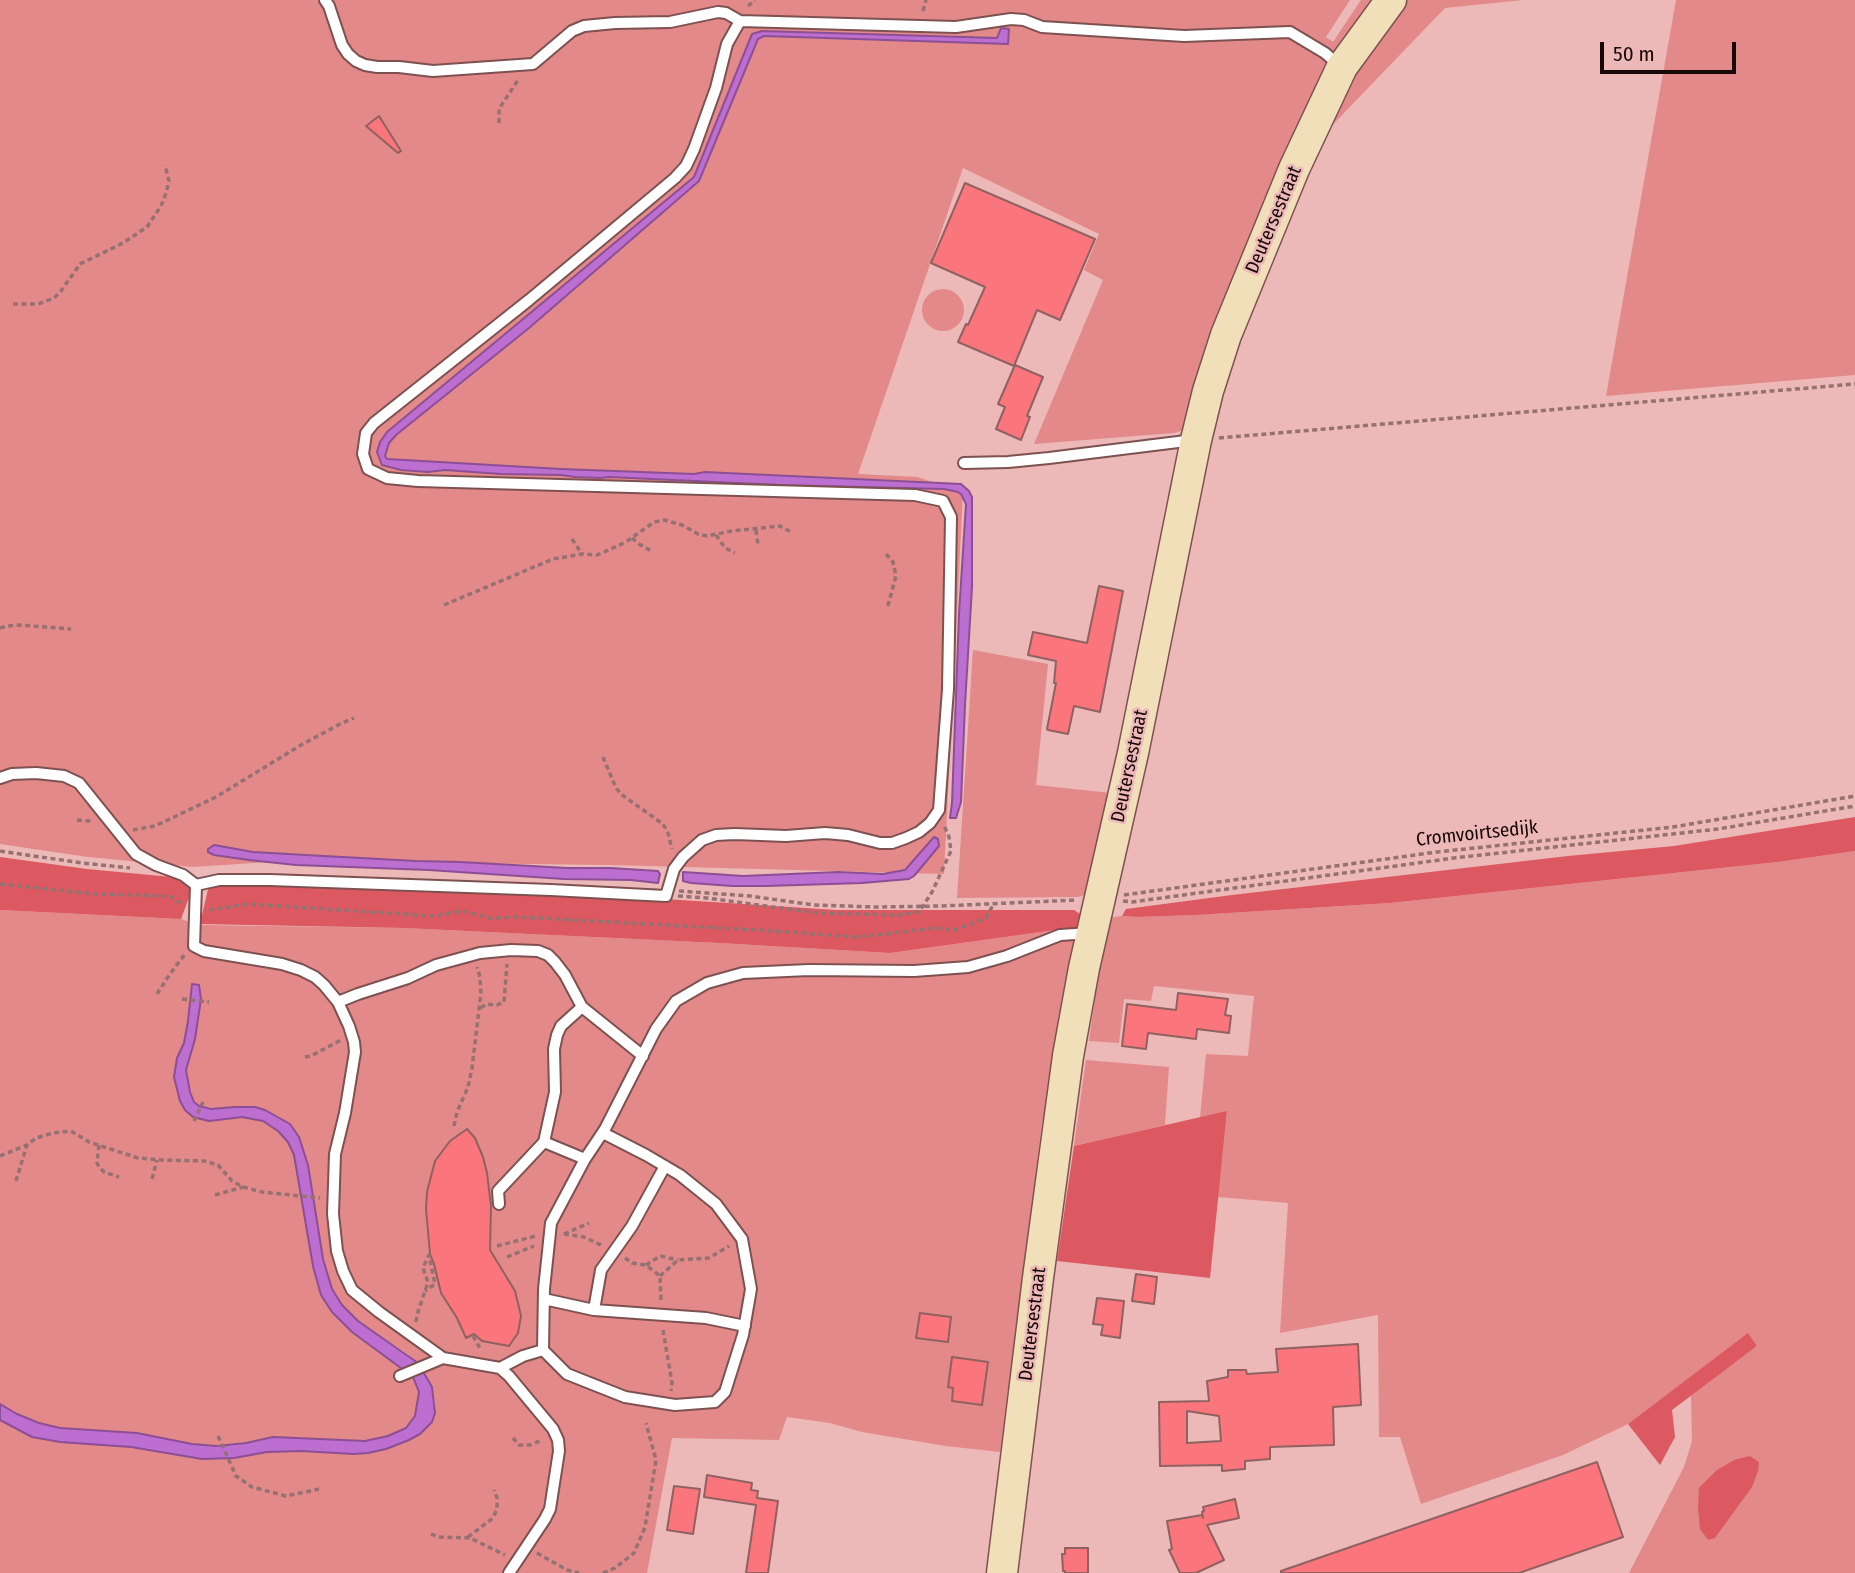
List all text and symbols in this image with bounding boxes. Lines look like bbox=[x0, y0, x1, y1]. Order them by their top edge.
scale bar bbox=[1603, 28, 1740, 72]
text: 50 m bbox=[1613, 41, 1655, 67]
street label: Deutersestraat bbox=[1241, 163, 1307, 277]
street label: Deutersestraat bbox=[1107, 708, 1153, 824]
street label: Cromvoirtsedijk bbox=[1415, 816, 1539, 852]
street label: Deutersestraat bbox=[1015, 1266, 1051, 1382]

